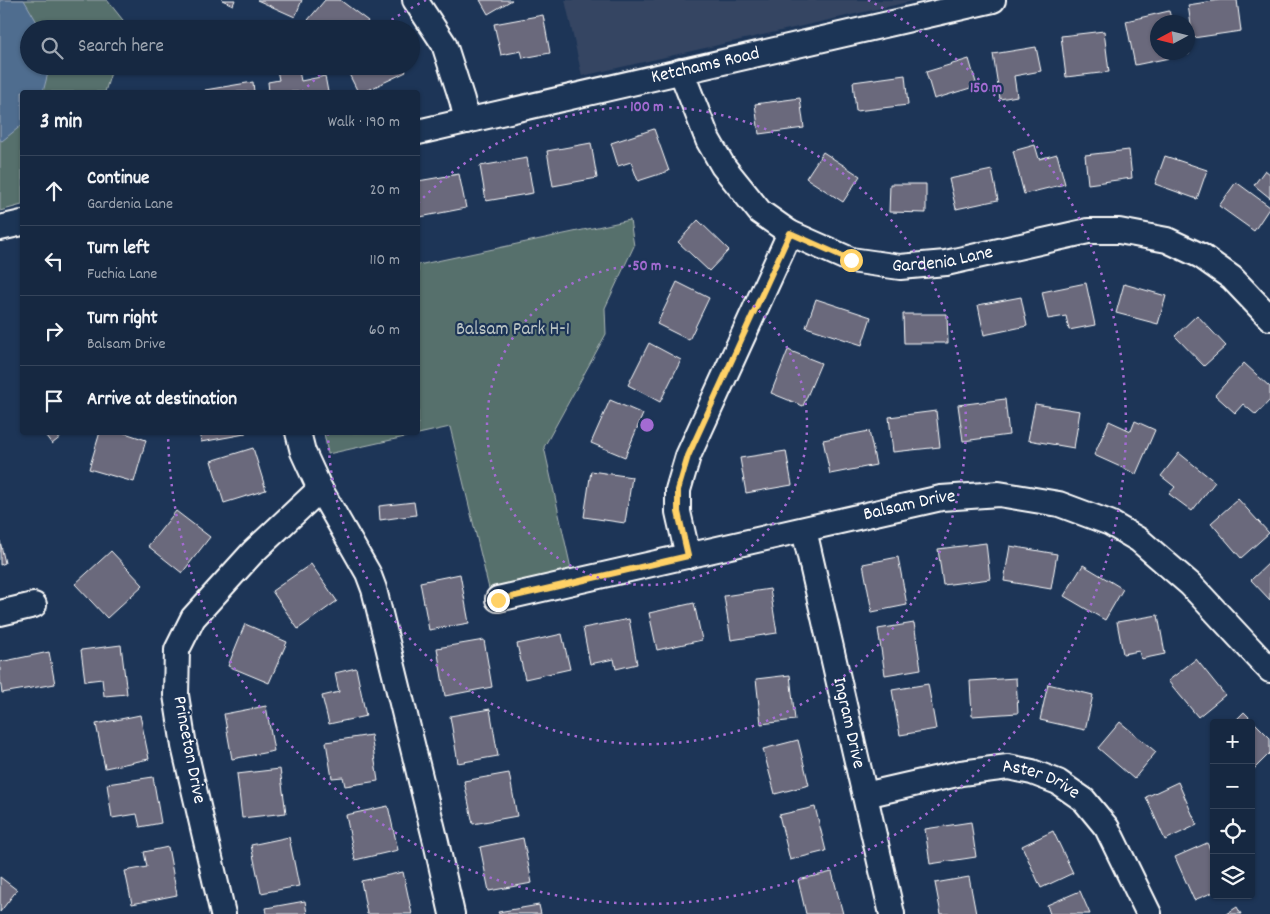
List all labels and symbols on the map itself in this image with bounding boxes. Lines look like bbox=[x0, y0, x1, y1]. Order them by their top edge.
north arrow bbox=[1150, 15, 1195, 60]
street label: Ketchams Road bbox=[649, 40, 762, 92]
text: 150 m bbox=[970, 78, 1002, 100]
text: 100 m bbox=[630, 97, 664, 119]
street label: Gardenia Lane bbox=[890, 239, 996, 281]
route start bbox=[840, 249, 863, 272]
text: 50 m bbox=[633, 256, 661, 278]
park label: Balsam Park H-1 bbox=[456, 317, 570, 344]
centre of rings bbox=[638, 416, 656, 434]
street label: Balsam Drive bbox=[861, 484, 956, 529]
route end bbox=[487, 589, 510, 612]
street label: Ingram Drive bbox=[825, 675, 872, 771]
street label: Princeton Drive bbox=[164, 694, 212, 806]
street label: Aster Drive bbox=[1001, 753, 1085, 807]

